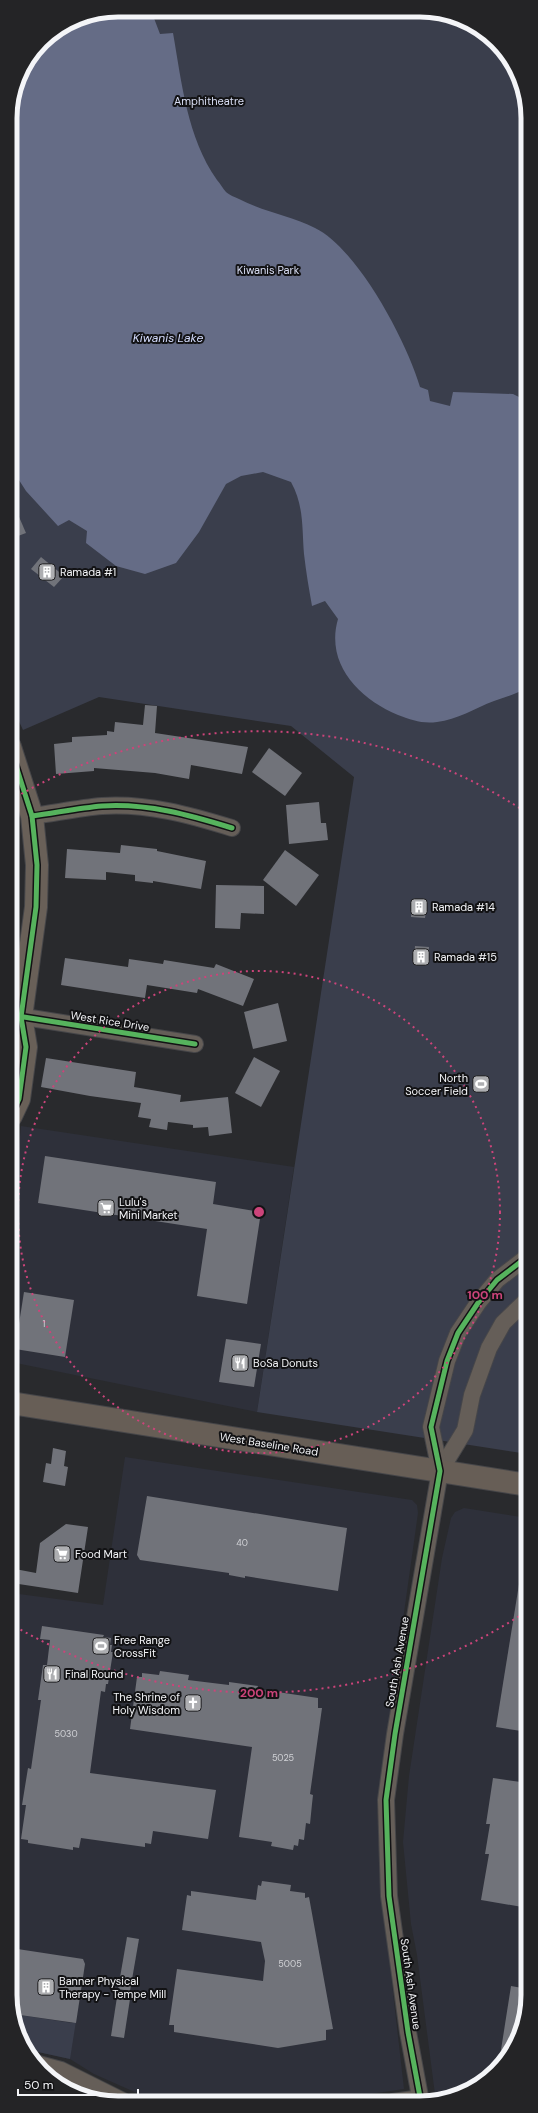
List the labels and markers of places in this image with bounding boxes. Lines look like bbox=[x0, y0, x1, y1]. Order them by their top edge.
building icon: Ramada #1 bbox=[37, 562, 57, 582]
place label: Ramada #1 bbox=[60, 565, 116, 579]
building icon: Ramada #14 bbox=[409, 897, 429, 917]
place label: Ramada #14 bbox=[432, 900, 495, 914]
building icon: Ramada #15 bbox=[411, 947, 431, 967]
place label: Ramada #15 bbox=[434, 950, 497, 964]
place label: North Soccer Field bbox=[405, 1071, 468, 1098]
sports icon: North Soccer Field bbox=[471, 1074, 491, 1094]
place label: Lulu's Mini Market bbox=[119, 1195, 178, 1222]
supermarket icon: Lulu's Mini Market bbox=[96, 1198, 116, 1218]
centre of rings bbox=[252, 1205, 266, 1219]
restaurant icon: BoSa Donuts bbox=[230, 1353, 250, 1373]
place label: BoSa Donuts bbox=[253, 1356, 318, 1370]
supermarket icon: Food Mart bbox=[52, 1544, 72, 1564]
place label: Food Mart bbox=[75, 1547, 127, 1561]
place label: Free Range CrossFit bbox=[114, 1633, 170, 1660]
sports icon: Free Range CrossFit bbox=[91, 1636, 111, 1656]
restaurant icon: Final Round bbox=[42, 1664, 62, 1684]
place label: Final Round bbox=[65, 1667, 124, 1681]
place label: The Shrine of Holy Wisdom bbox=[112, 1690, 180, 1717]
church icon: The Shrine of Holy Wisdom bbox=[183, 1693, 203, 1713]
place label: Banner Physical Therapy - Tempe Mill bbox=[59, 1974, 166, 2001]
building icon: Banner Physical Therapy - Tempe Mill bbox=[36, 1977, 56, 1997]

